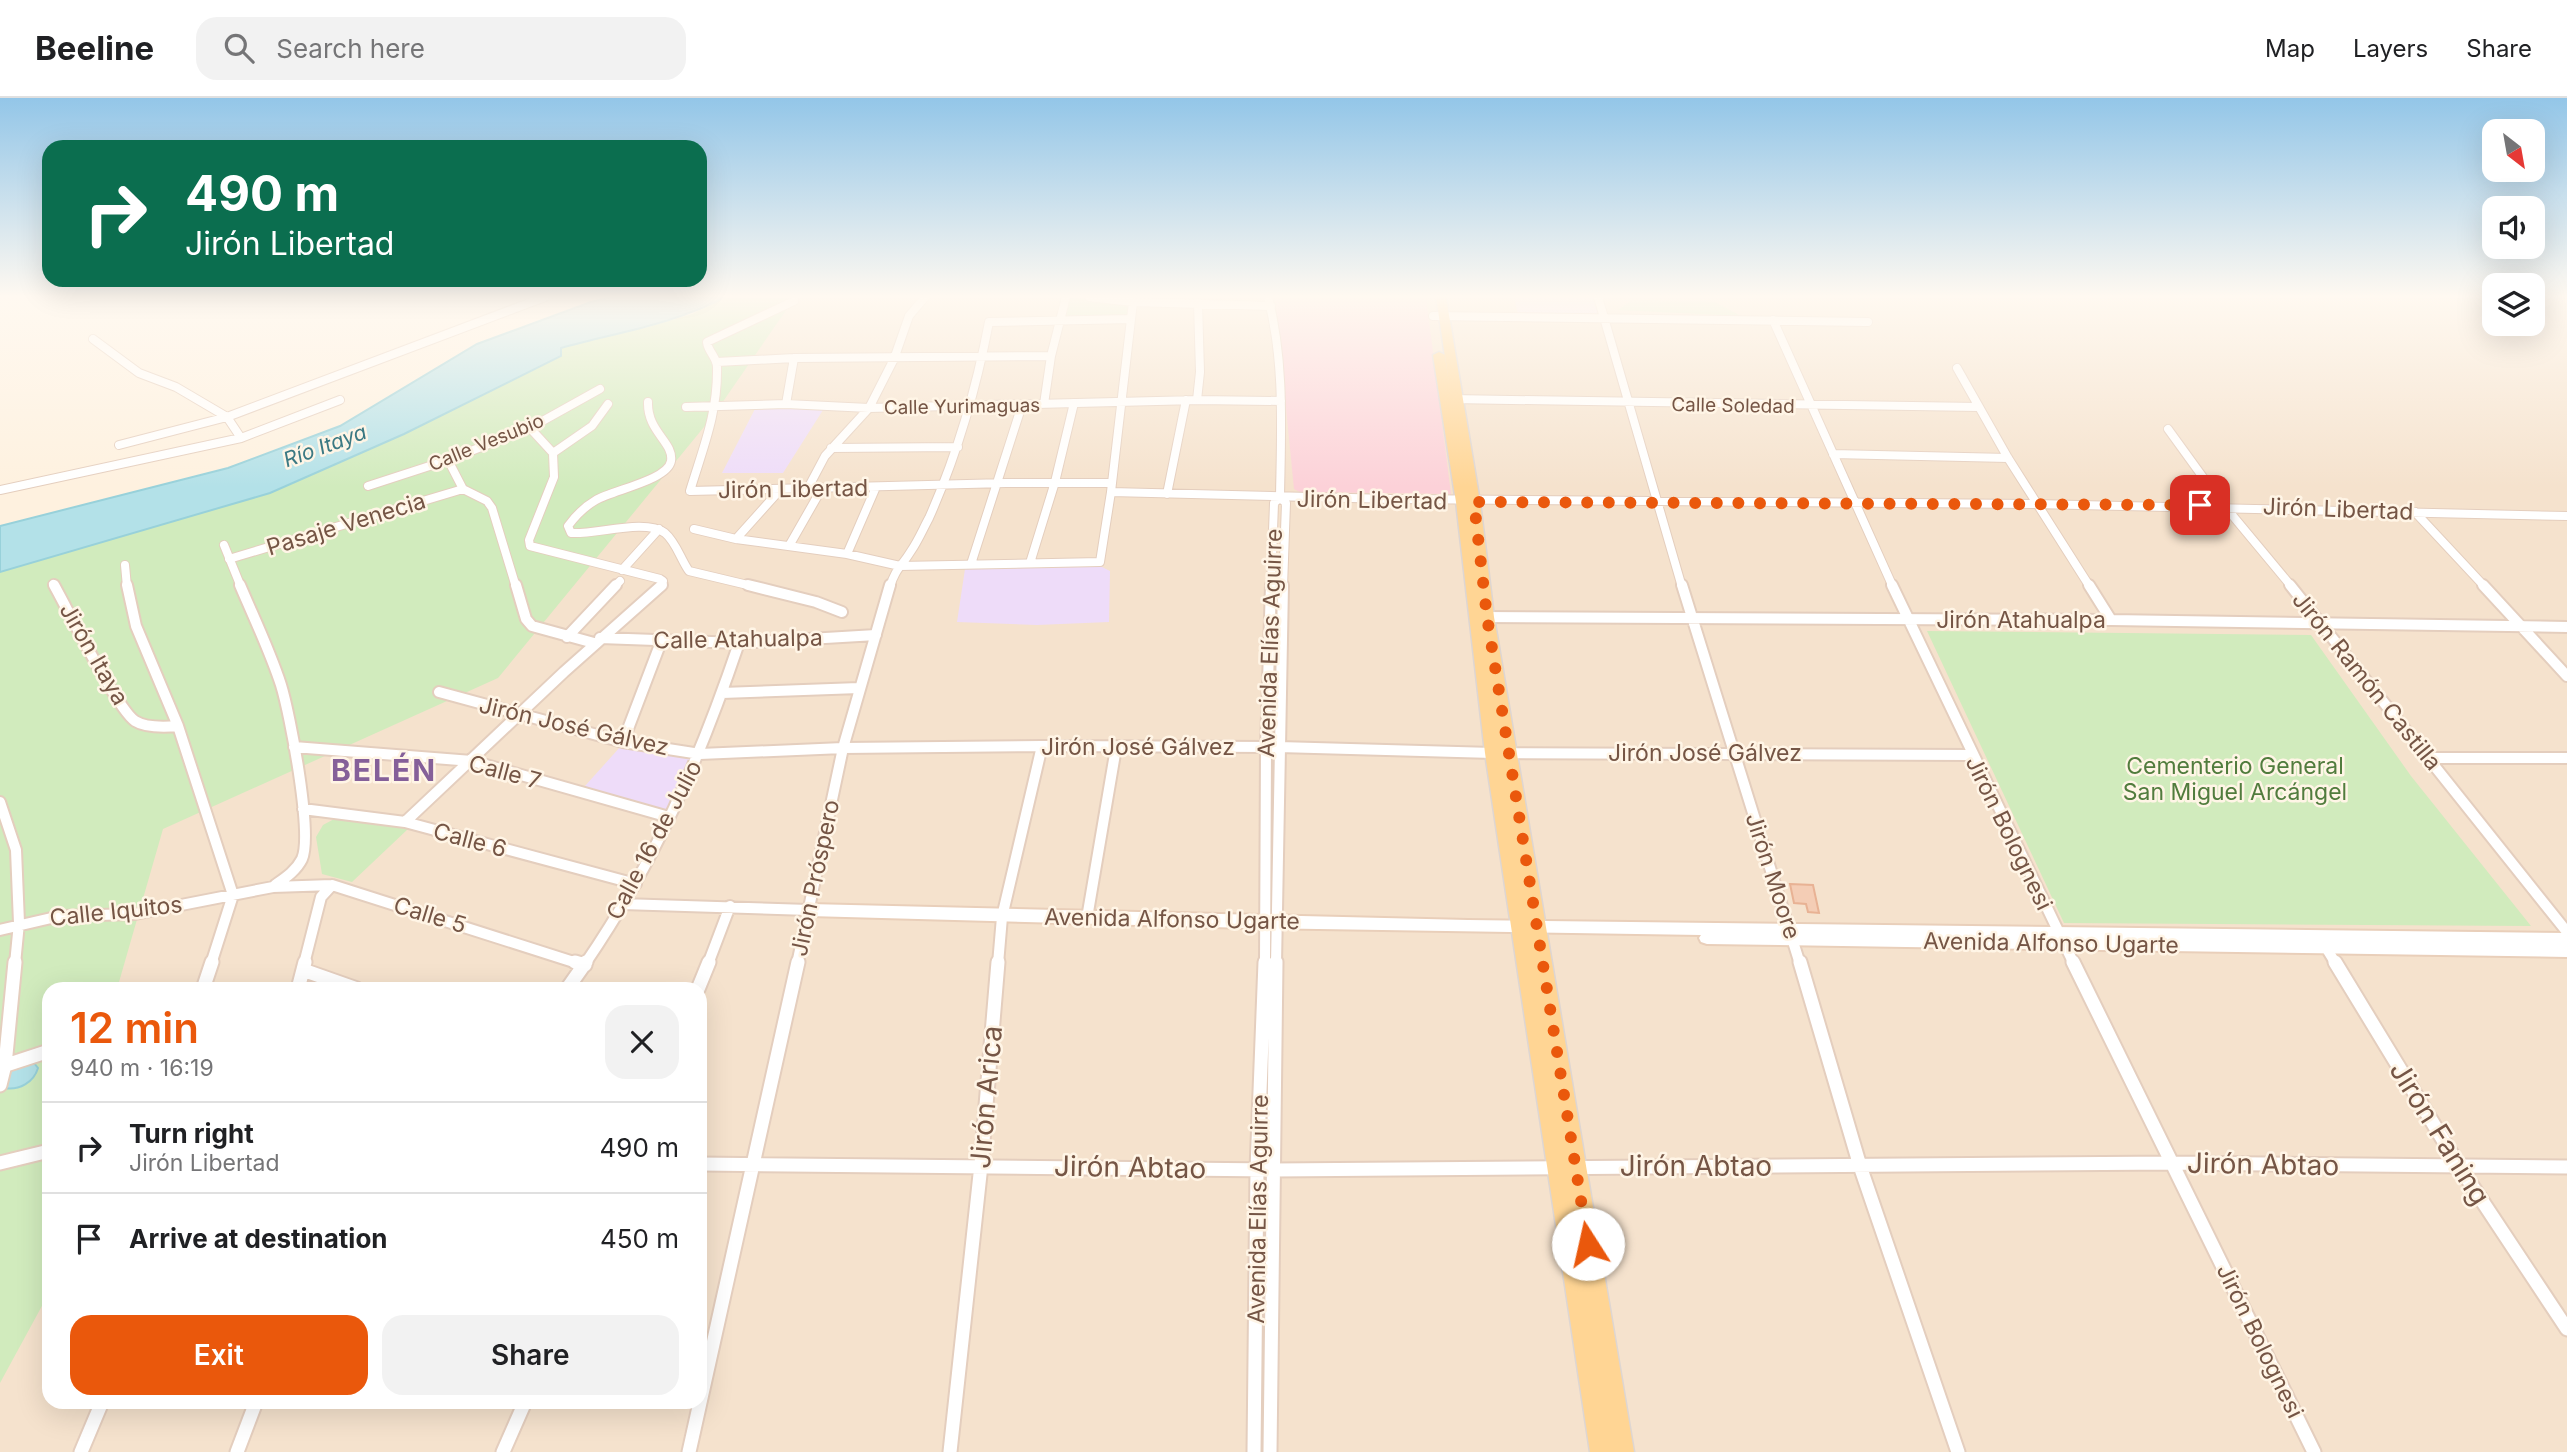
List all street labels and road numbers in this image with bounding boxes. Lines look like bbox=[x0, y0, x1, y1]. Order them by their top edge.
street label: Calle Soledad bbox=[1671, 393, 1795, 418]
street label: Calle Yurimaguas bbox=[884, 394, 1040, 419]
street label: Calle Vesubio bbox=[425, 409, 547, 476]
street label: Jirón Libertad bbox=[717, 474, 869, 504]
street label: Jirón Libertad bbox=[1296, 485, 1448, 515]
street label: Pasaje Venecia bbox=[263, 487, 429, 561]
street label: Jirón Libertad bbox=[2262, 492, 2414, 526]
street label: Avenida Elías Aguirre bbox=[1252, 528, 1288, 758]
street label: Jirón Ramón Castilla bbox=[2286, 586, 2448, 776]
street label: Jirón Itaya bbox=[54, 598, 134, 710]
street label: Jirón Atahualpa bbox=[1936, 606, 2106, 634]
street label: Calle Atahualpa bbox=[653, 624, 823, 654]
street label: Jirón José Gálvez bbox=[476, 691, 672, 761]
street label: Jirón José Gálvez bbox=[1041, 733, 1235, 761]
street label: Jirón José Gálvez bbox=[1608, 739, 1802, 767]
street label: Calle 7 bbox=[466, 749, 544, 795]
street label: Jirón Bolognesi bbox=[1960, 751, 2058, 915]
street label: Calle 16 de Julio bbox=[600, 756, 708, 924]
street label: Jirón Próspero bbox=[785, 797, 845, 959]
street label: Jirón Moore bbox=[1739, 809, 1807, 943]
street label: Calle 6 bbox=[430, 817, 510, 863]
street label: Calle Iquitos bbox=[48, 890, 184, 932]
street label: Calle 5 bbox=[390, 891, 470, 939]
street label: Avenida Alfonso Ugarte bbox=[1044, 903, 1300, 935]
street label: Avenida Alfonso Ugarte bbox=[1923, 927, 2179, 959]
street label: Jirón Arica bbox=[963, 1024, 1009, 1170]
street label: Jirón Faning bbox=[2382, 1055, 2498, 1211]
street label: Avenida Elías Aguirre bbox=[1242, 1094, 1274, 1324]
street label: Jirón Abtao bbox=[2187, 1146, 2339, 1182]
street label: Jirón Abtao bbox=[1054, 1149, 1206, 1185]
street label: Jirón Abtao bbox=[1620, 1149, 1772, 1183]
street label: Jirón Bolognesi bbox=[2211, 1259, 2309, 1423]

